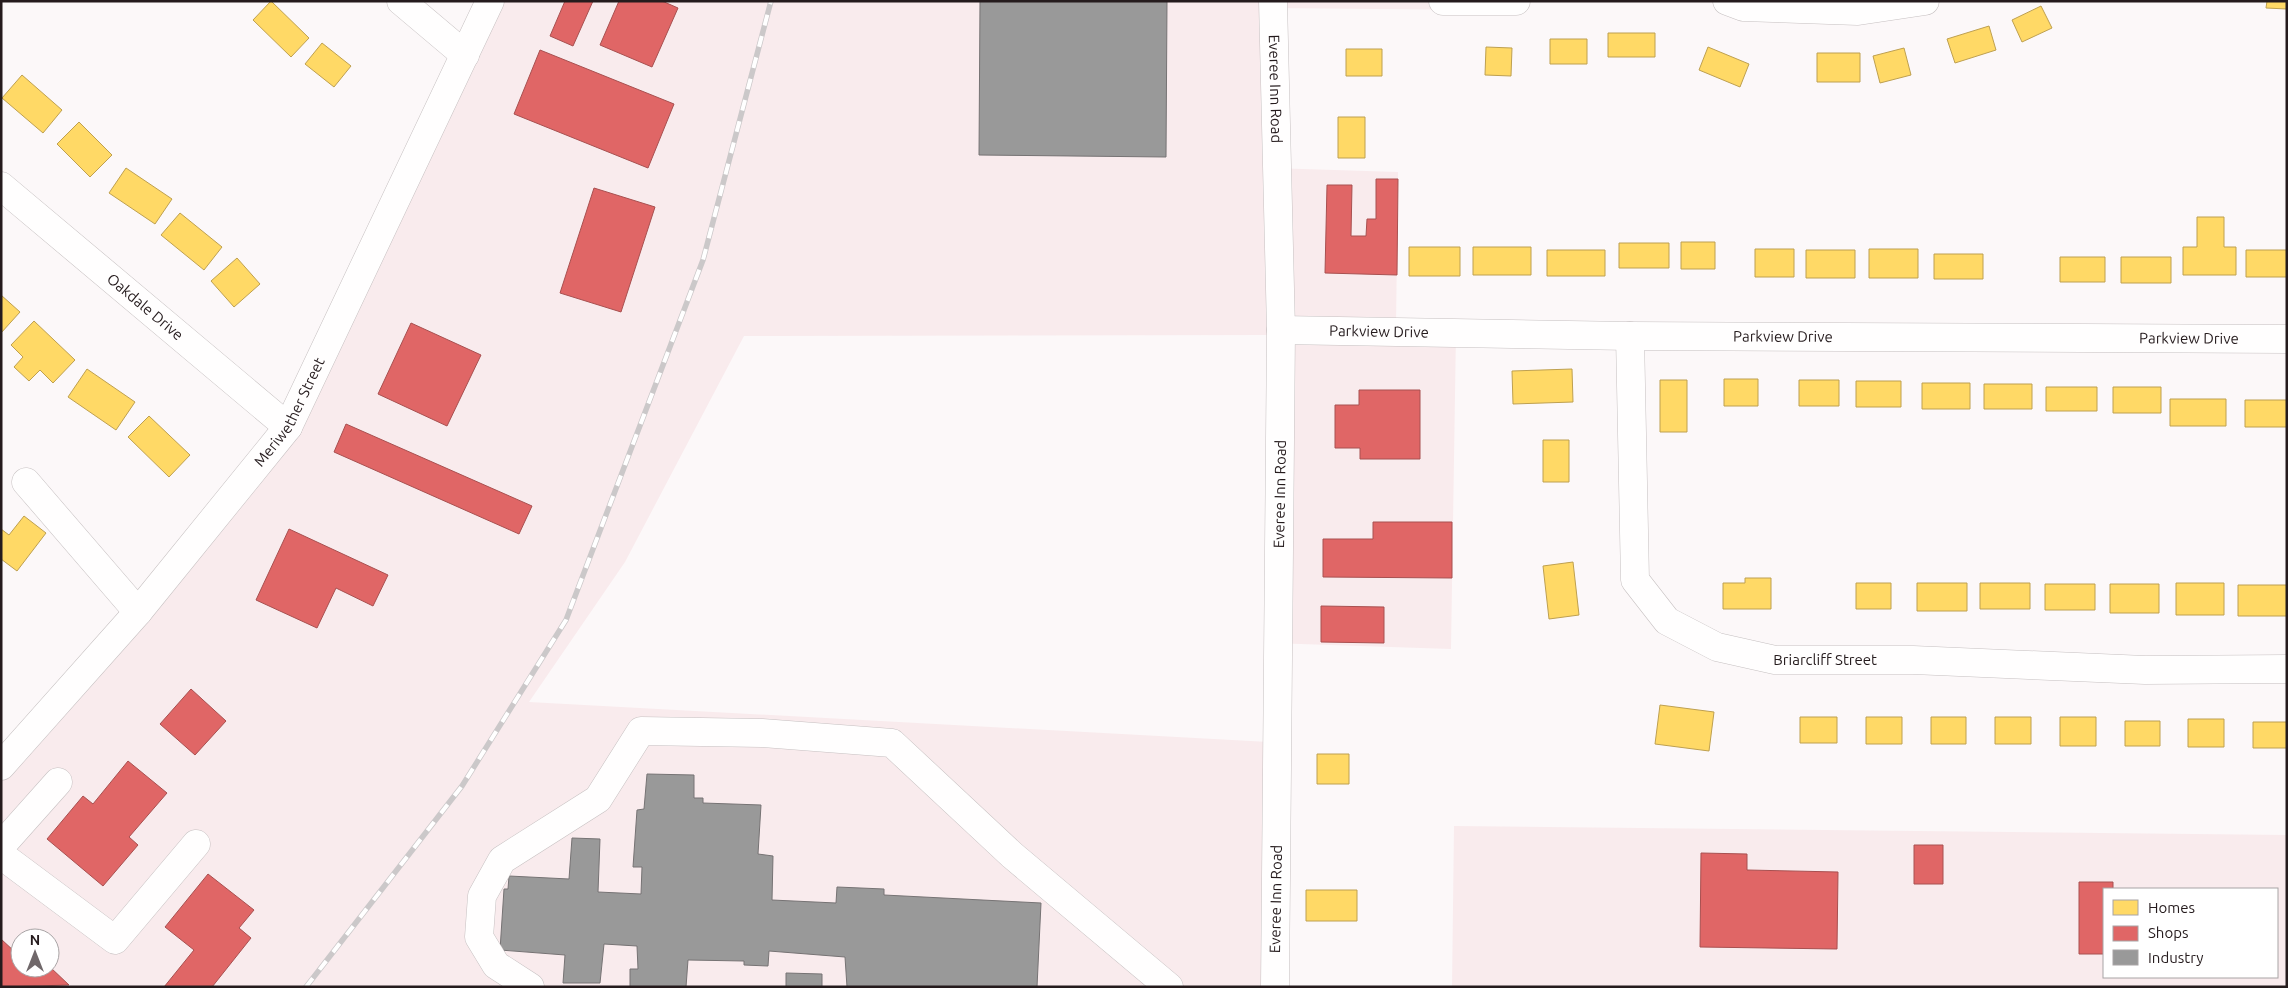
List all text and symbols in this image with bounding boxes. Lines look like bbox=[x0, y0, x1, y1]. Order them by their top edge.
street label: Everee Inn Road bbox=[1266, 34, 1285, 143]
street label: Oakdale Drive bbox=[104, 270, 187, 343]
street label: Parkview Drive bbox=[1329, 322, 1429, 341]
street label: Parkview Drive bbox=[1733, 327, 1833, 345]
street label: Parkview Drive bbox=[2139, 329, 2239, 347]
street label: Meriwether Street bbox=[250, 354, 328, 470]
street label: Everee Inn Road bbox=[1270, 440, 1289, 548]
street label: Briarcliff Street bbox=[1773, 651, 1877, 668]
street label: Everee Inn Road bbox=[1266, 845, 1285, 953]
legend bbox=[2103, 888, 2278, 978]
text: Homes bbox=[2148, 899, 2195, 916]
text: Shops bbox=[2148, 924, 2189, 941]
north arrow bbox=[10, 928, 60, 978]
text: N bbox=[30, 932, 40, 948]
text: Industry bbox=[2148, 949, 2203, 966]

